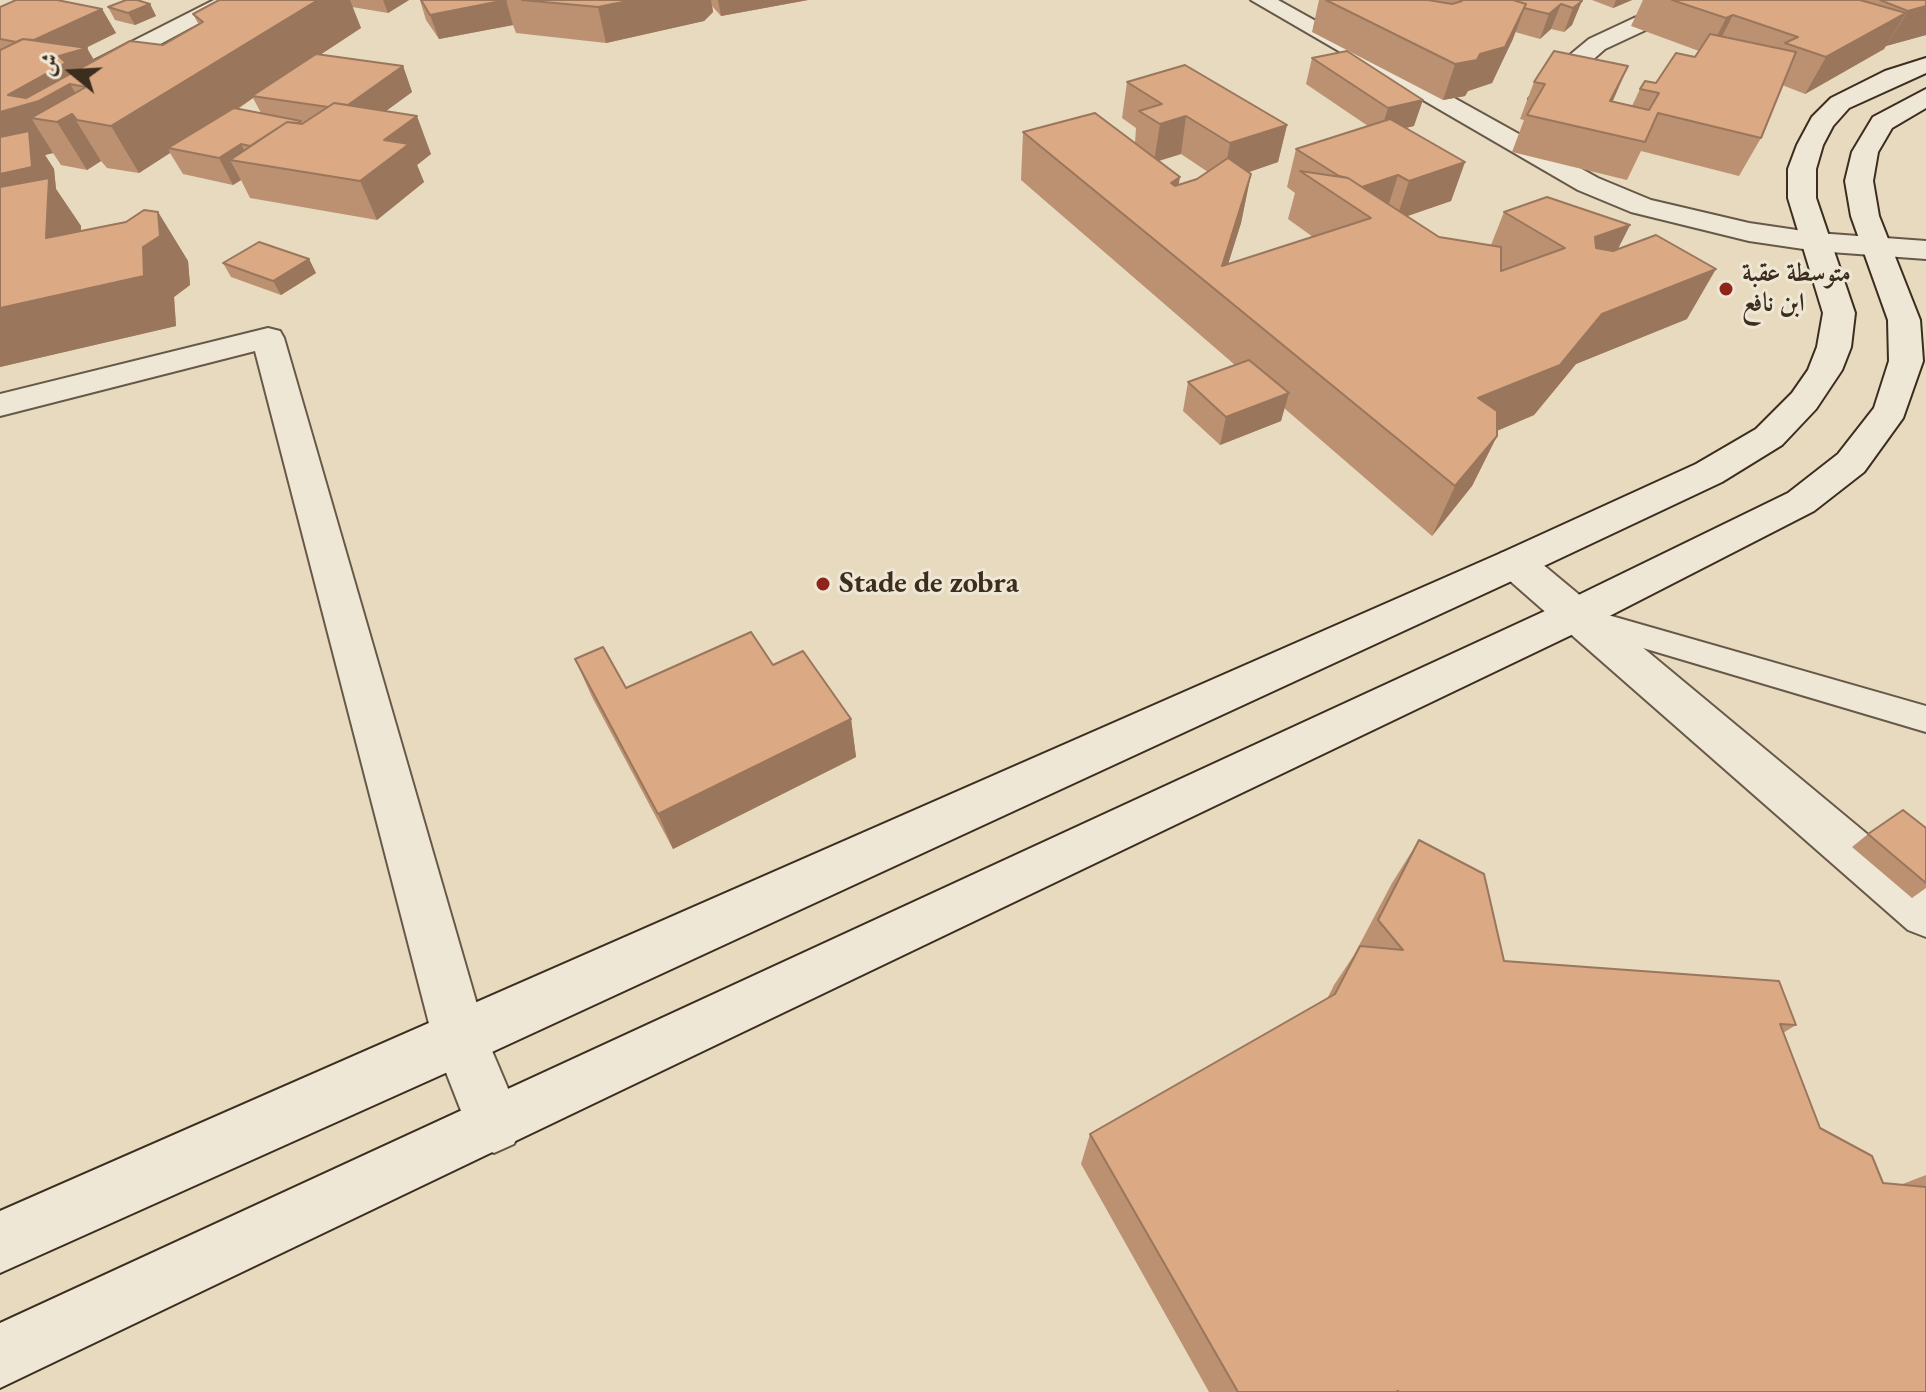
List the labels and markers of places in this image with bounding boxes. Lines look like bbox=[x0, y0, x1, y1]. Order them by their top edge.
place label: متوسطة عقبة ابن نافع bbox=[1742, 258, 1851, 320]
marker: متوسطة عقبة ابن نافع bbox=[1717, 280, 1735, 298]
place label: Stade de zobra bbox=[839, 566, 1019, 602]
marker: Stade de zobra bbox=[814, 575, 832, 593]

